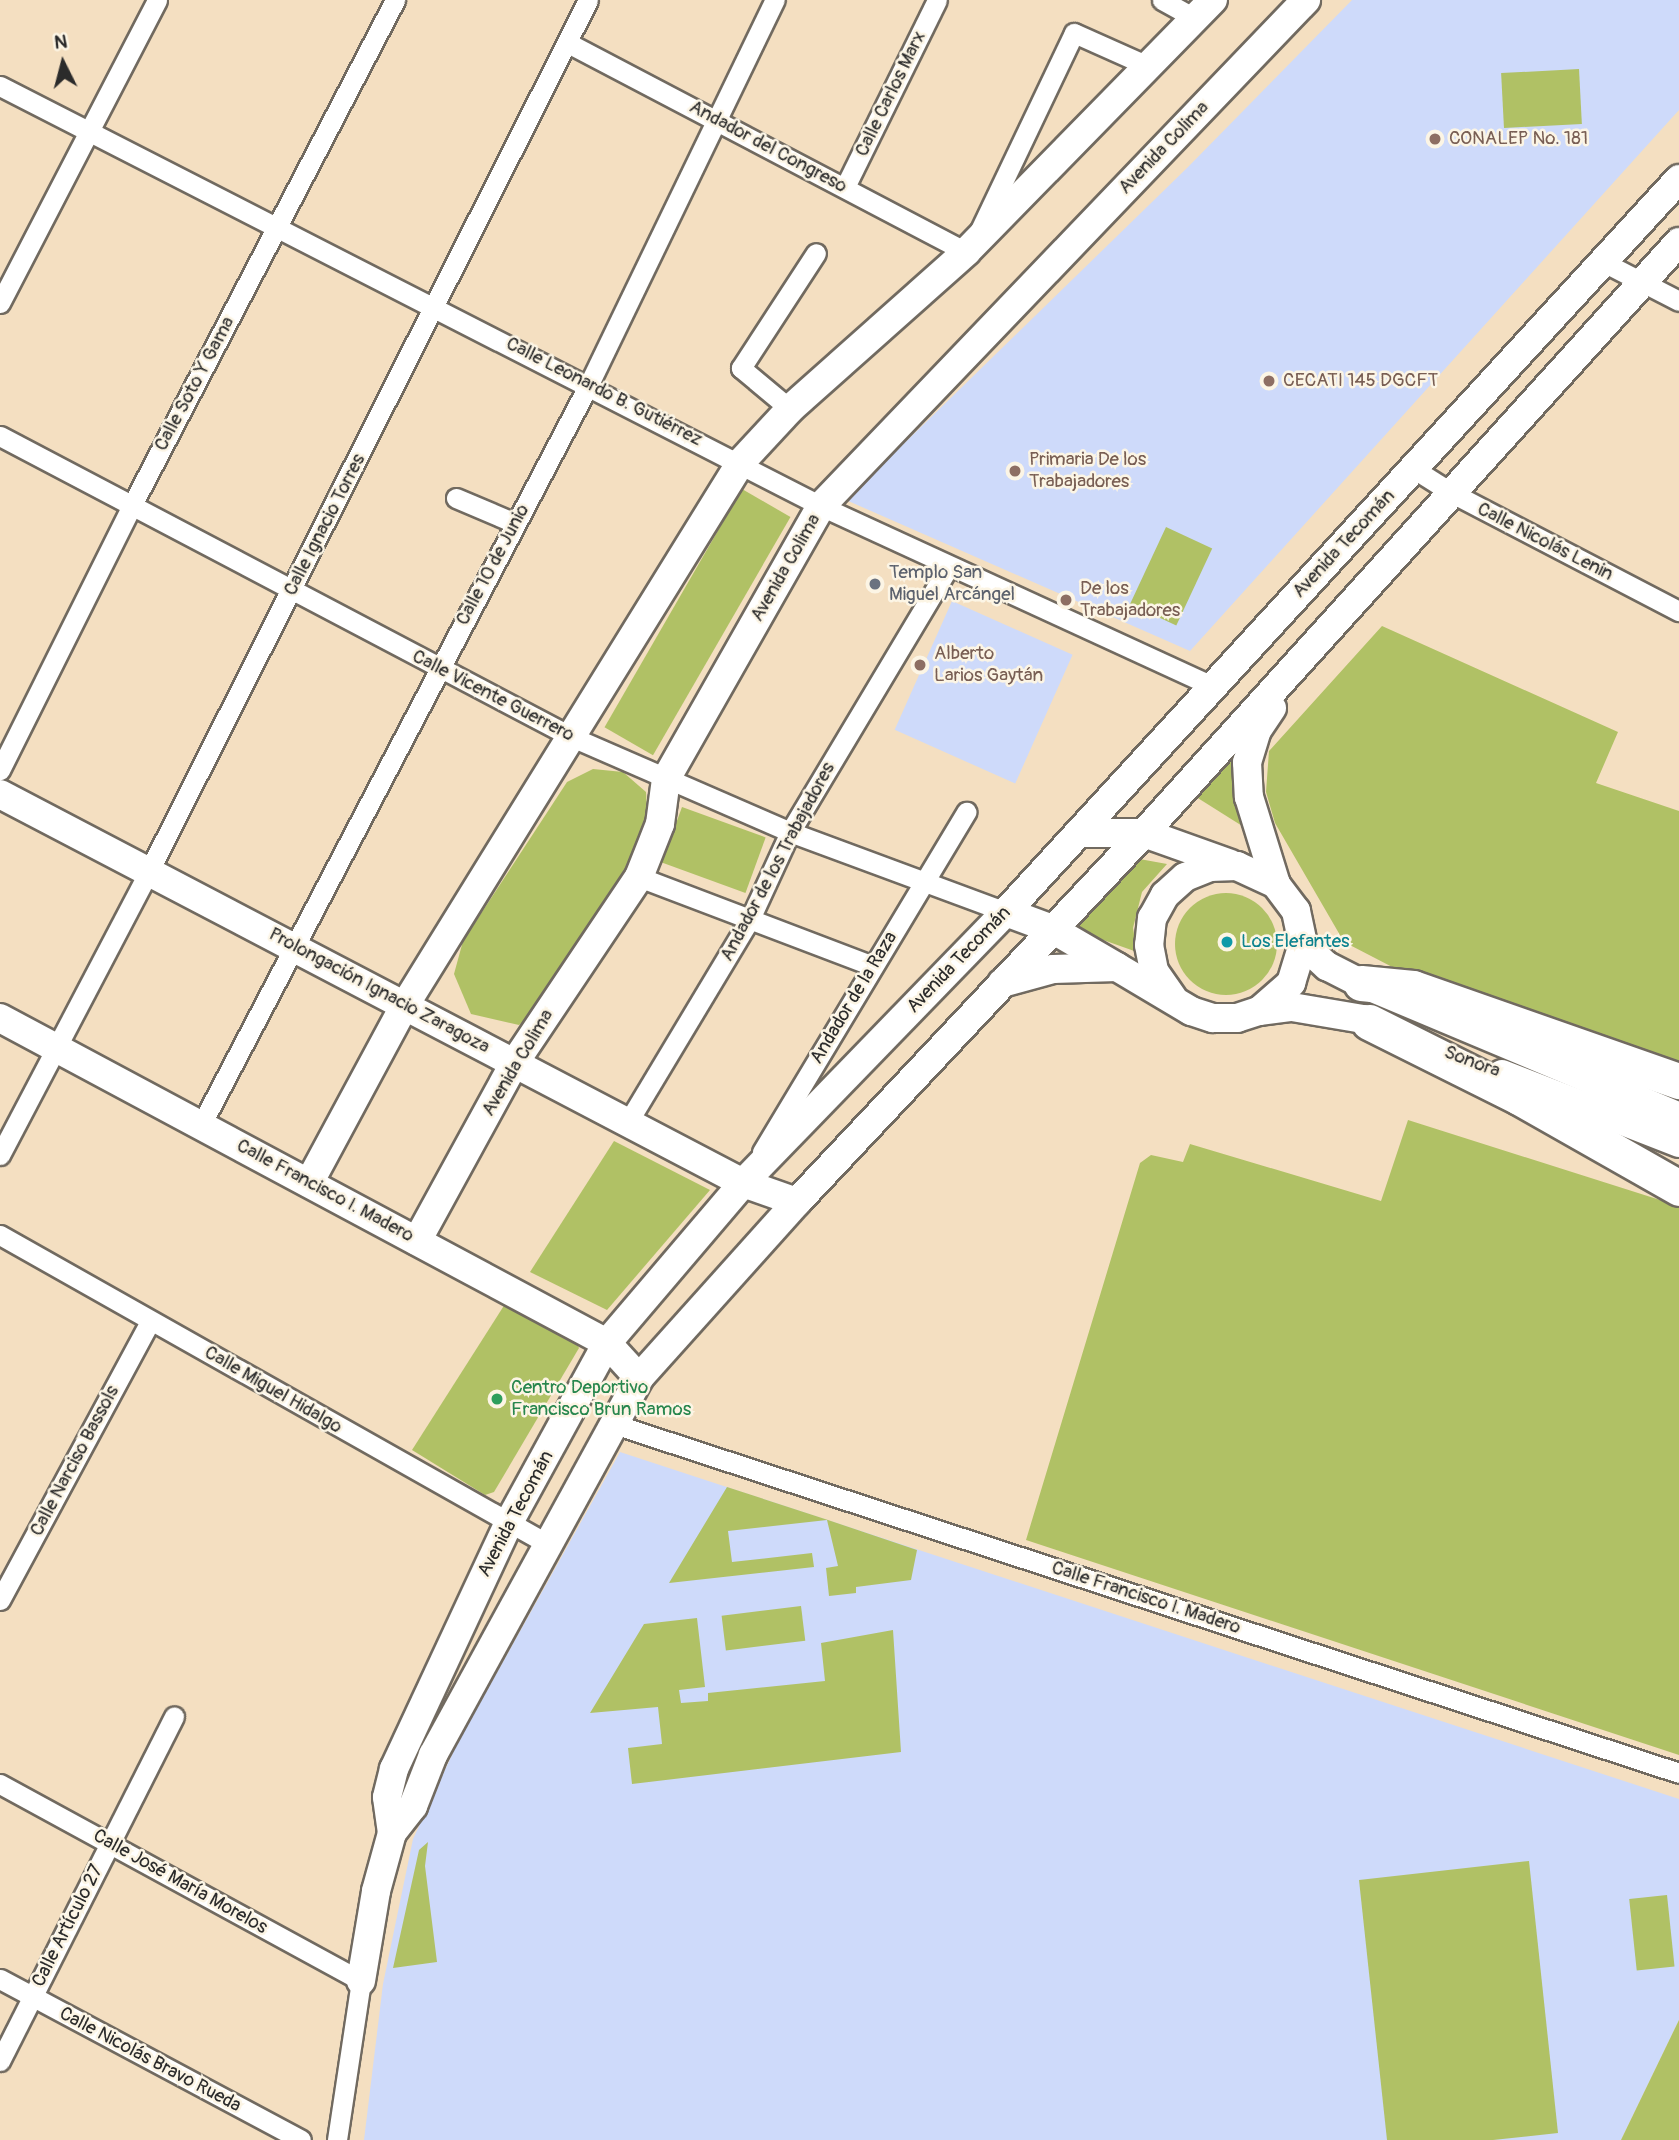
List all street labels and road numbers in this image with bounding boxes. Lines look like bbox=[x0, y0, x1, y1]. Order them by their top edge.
street label: Calle Carlos Marx bbox=[851, 28, 931, 160]
street label: Andador del Congreso bbox=[685, 96, 851, 198]
street label: Avenida Colima bbox=[1114, 97, 1214, 199]
street label: Calle Soto Y Gama bbox=[150, 313, 240, 455]
street label: Calle Leonardo B. Gutiérrez bbox=[502, 333, 706, 451]
street label: Calle Ignacio Torres bbox=[279, 450, 371, 600]
street label: Avenida Tecomán bbox=[1288, 485, 1400, 603]
street label: Calle Nicolás Lenin bbox=[1473, 498, 1617, 586]
street label: Calle 10 de Junio bbox=[452, 501, 534, 629]
street label: Avenida Colima bbox=[746, 510, 826, 626]
street label: Calle Vicente Guerrero bbox=[408, 645, 578, 747]
street label: Andador de los Trabajadores bbox=[716, 759, 840, 965]
street label: Avenida Tecomán bbox=[902, 902, 1016, 1018]
street label: Prolongación Ignacio Zaragoza bbox=[265, 923, 493, 1059]
street label: Andador de la Raza bbox=[806, 928, 902, 1068]
street label: Avenida Colima bbox=[477, 1006, 559, 1120]
street label: Sonora bbox=[1441, 1041, 1503, 1083]
street label: Calle Francisco I. Madero bbox=[232, 1135, 418, 1247]
street label: Calle Miguel Hidalgo bbox=[200, 1341, 346, 1439]
street label: Calle Narciso Bassols bbox=[26, 1382, 124, 1540]
street label: Avenida Tecomán bbox=[473, 1447, 559, 1581]
street label: Calle Francisco I. Madero bbox=[1049, 1557, 1243, 1639]
street label: Calle José María Morelos bbox=[89, 1825, 271, 1939]
street label: Calle Artículo 27 bbox=[27, 1861, 109, 1991]
street label: Calle Nicolás Bravo Rueda bbox=[55, 2002, 245, 2118]

